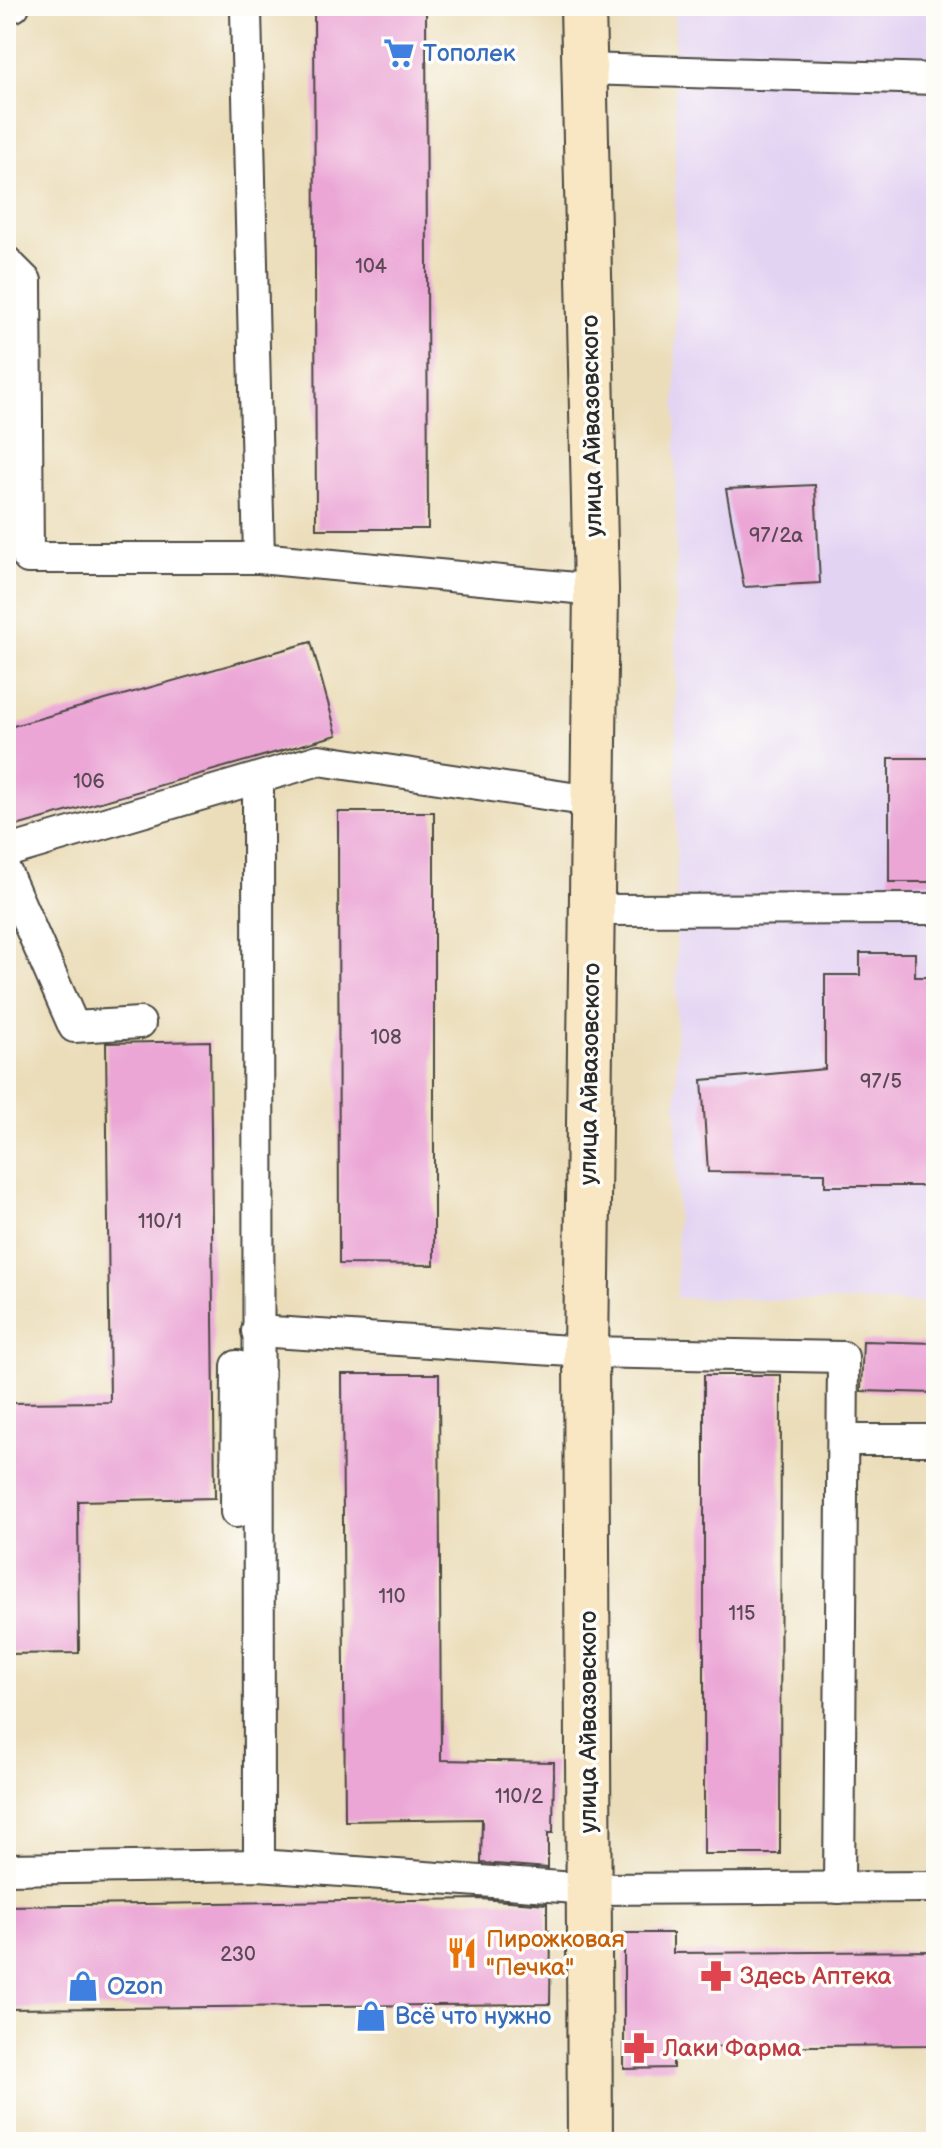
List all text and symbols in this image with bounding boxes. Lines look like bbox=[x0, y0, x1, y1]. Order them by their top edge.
supermarket icon: Тополек bbox=[382, 36, 416, 70]
place label: Тополек bbox=[423, 39, 516, 68]
house number: 104 bbox=[355, 255, 387, 279]
street label: улица Айвазовского bbox=[576, 315, 608, 537]
house number: 97/2а bbox=[749, 524, 803, 548]
house number: 106 bbox=[73, 770, 105, 794]
street label: улица Айвазовского bbox=[574, 963, 606, 1185]
house number: 108 bbox=[370, 1026, 402, 1050]
house number: 97/5 bbox=[860, 1070, 902, 1094]
house number: 110/1 bbox=[138, 1210, 182, 1234]
house number: 110 bbox=[378, 1585, 406, 1609]
house number: 115 bbox=[729, 1602, 755, 1626]
street label: улица Айвазовского bbox=[574, 1611, 603, 1833]
house number: 110/2 bbox=[495, 1785, 543, 1809]
place label: Пирожковая "Печка" bbox=[486, 1925, 625, 1982]
restaurant icon: Пирожковая "Печка" bbox=[445, 1936, 479, 1970]
house number: 230 bbox=[220, 1943, 256, 1967]
pharmacy icon: Здесь Аптека bbox=[699, 1959, 733, 1993]
place label: Здесь Аптека bbox=[740, 1962, 892, 1991]
shop icon: Ozon bbox=[66, 1969, 100, 2003]
place label: Ozon bbox=[107, 1972, 163, 2001]
shop icon: Всё что нужно bbox=[354, 1999, 388, 2033]
place label: Всё что нужно bbox=[395, 2002, 551, 2031]
pharmacy icon: Лаки Фарма bbox=[622, 2031, 656, 2065]
place label: Лаки Фарма bbox=[662, 2034, 801, 2063]

